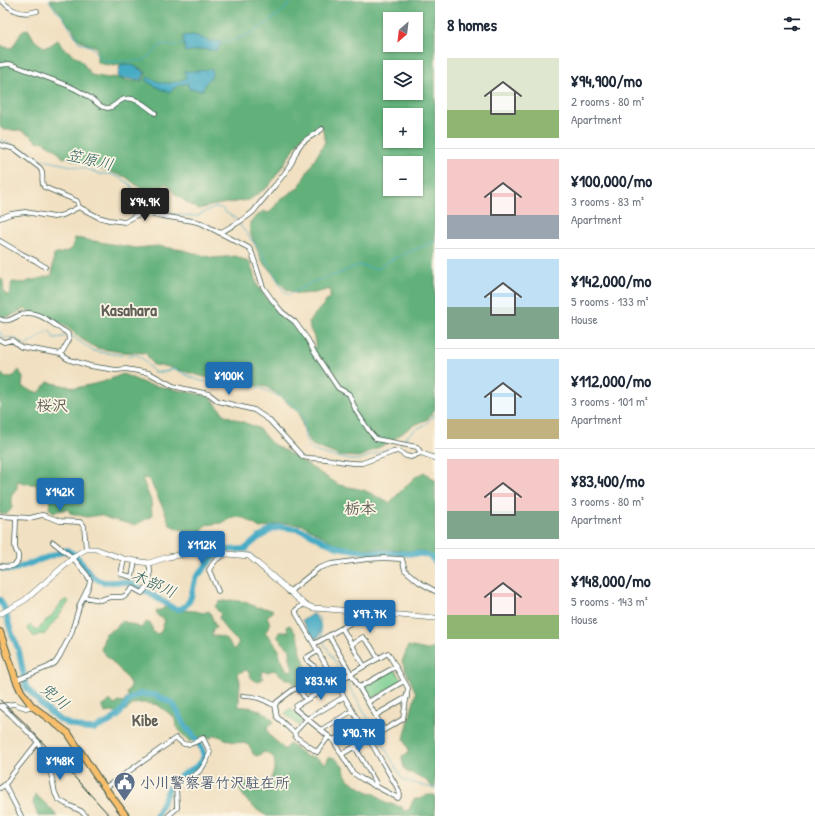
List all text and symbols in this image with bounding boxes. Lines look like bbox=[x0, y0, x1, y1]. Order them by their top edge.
north arrow bbox=[383, 12, 423, 52]
map controls bbox=[383, 12, 423, 196]
text: 8 homes bbox=[447, 13, 497, 36]
icon: filters bbox=[781, 13, 803, 35]
button: layers bbox=[383, 60, 423, 100]
text: ¥94,900/mo bbox=[571, 69, 642, 92]
icon: home bbox=[479, 74, 527, 122]
text: 2 rooms · 80 m² bbox=[571, 92, 644, 110]
button: + bbox=[383, 108, 423, 148]
text: Apartment bbox=[571, 110, 622, 128]
water label: 笠原川 bbox=[64, 143, 116, 175]
button: − bbox=[383, 156, 423, 196]
text: ¥100,000/mo bbox=[571, 169, 652, 192]
icon: home bbox=[479, 175, 527, 223]
pin: ¥94.9K bbox=[112, 188, 178, 222]
text: ¥94.9K bbox=[130, 192, 160, 210]
text: 3 rooms · 83 m² bbox=[571, 192, 644, 210]
text: Apartment bbox=[571, 210, 622, 228]
text: ¥142,000/mo bbox=[571, 269, 651, 292]
icon: home bbox=[479, 275, 527, 323]
text: 5 rooms · 133 m² bbox=[571, 292, 649, 310]
district label: Kasahara bbox=[101, 298, 157, 321]
text: House bbox=[571, 310, 598, 328]
pin: ¥100K bbox=[201, 362, 257, 396]
text: ¥100K bbox=[214, 366, 244, 384]
text: ¥112,000/mo bbox=[571, 369, 651, 392]
icon: home bbox=[479, 375, 527, 423]
text: 3 rooms · 101 m² bbox=[571, 392, 648, 410]
district label: 桜沢 bbox=[36, 394, 68, 416]
text: Apartment bbox=[571, 410, 622, 428]
text: ¥83,400/mo bbox=[571, 469, 645, 492]
icon: home bbox=[479, 475, 527, 523]
pin: ¥142K bbox=[32, 478, 88, 512]
text: ¥142K bbox=[46, 482, 74, 500]
text: 3 rooms · 80 m² bbox=[571, 492, 644, 510]
district label: 栃本 bbox=[344, 497, 376, 519]
text: Apartment bbox=[571, 510, 622, 528]
pin: ¥112K bbox=[174, 531, 230, 565]
text: ¥112K bbox=[188, 535, 216, 553]
water label: 木部川 bbox=[128, 563, 180, 603]
text: ¥148,000/mo bbox=[571, 569, 651, 592]
icon: home bbox=[479, 575, 527, 623]
text: 5 rooms · 143 m² bbox=[571, 592, 648, 610]
pin: ¥97.7K bbox=[337, 600, 403, 634]
text: ¥97.7K bbox=[353, 604, 387, 622]
text: House bbox=[571, 610, 598, 628]
pin: ¥83.4K bbox=[288, 667, 354, 701]
text: ¥83.4K bbox=[305, 671, 337, 689]
water label: 兜川 bbox=[36, 677, 74, 715]
district label: Kibe bbox=[132, 708, 158, 731]
pin: ¥90.7K bbox=[326, 719, 392, 753]
text: ¥90.7K bbox=[343, 723, 375, 741]
pin: ¥148K bbox=[32, 747, 88, 781]
text: ¥148K bbox=[46, 751, 74, 769]
public building icon: 小川警察署竹沢駐在所 bbox=[111, 769, 137, 802]
place label: 小川警察署竹沢駐在所 bbox=[140, 772, 290, 793]

